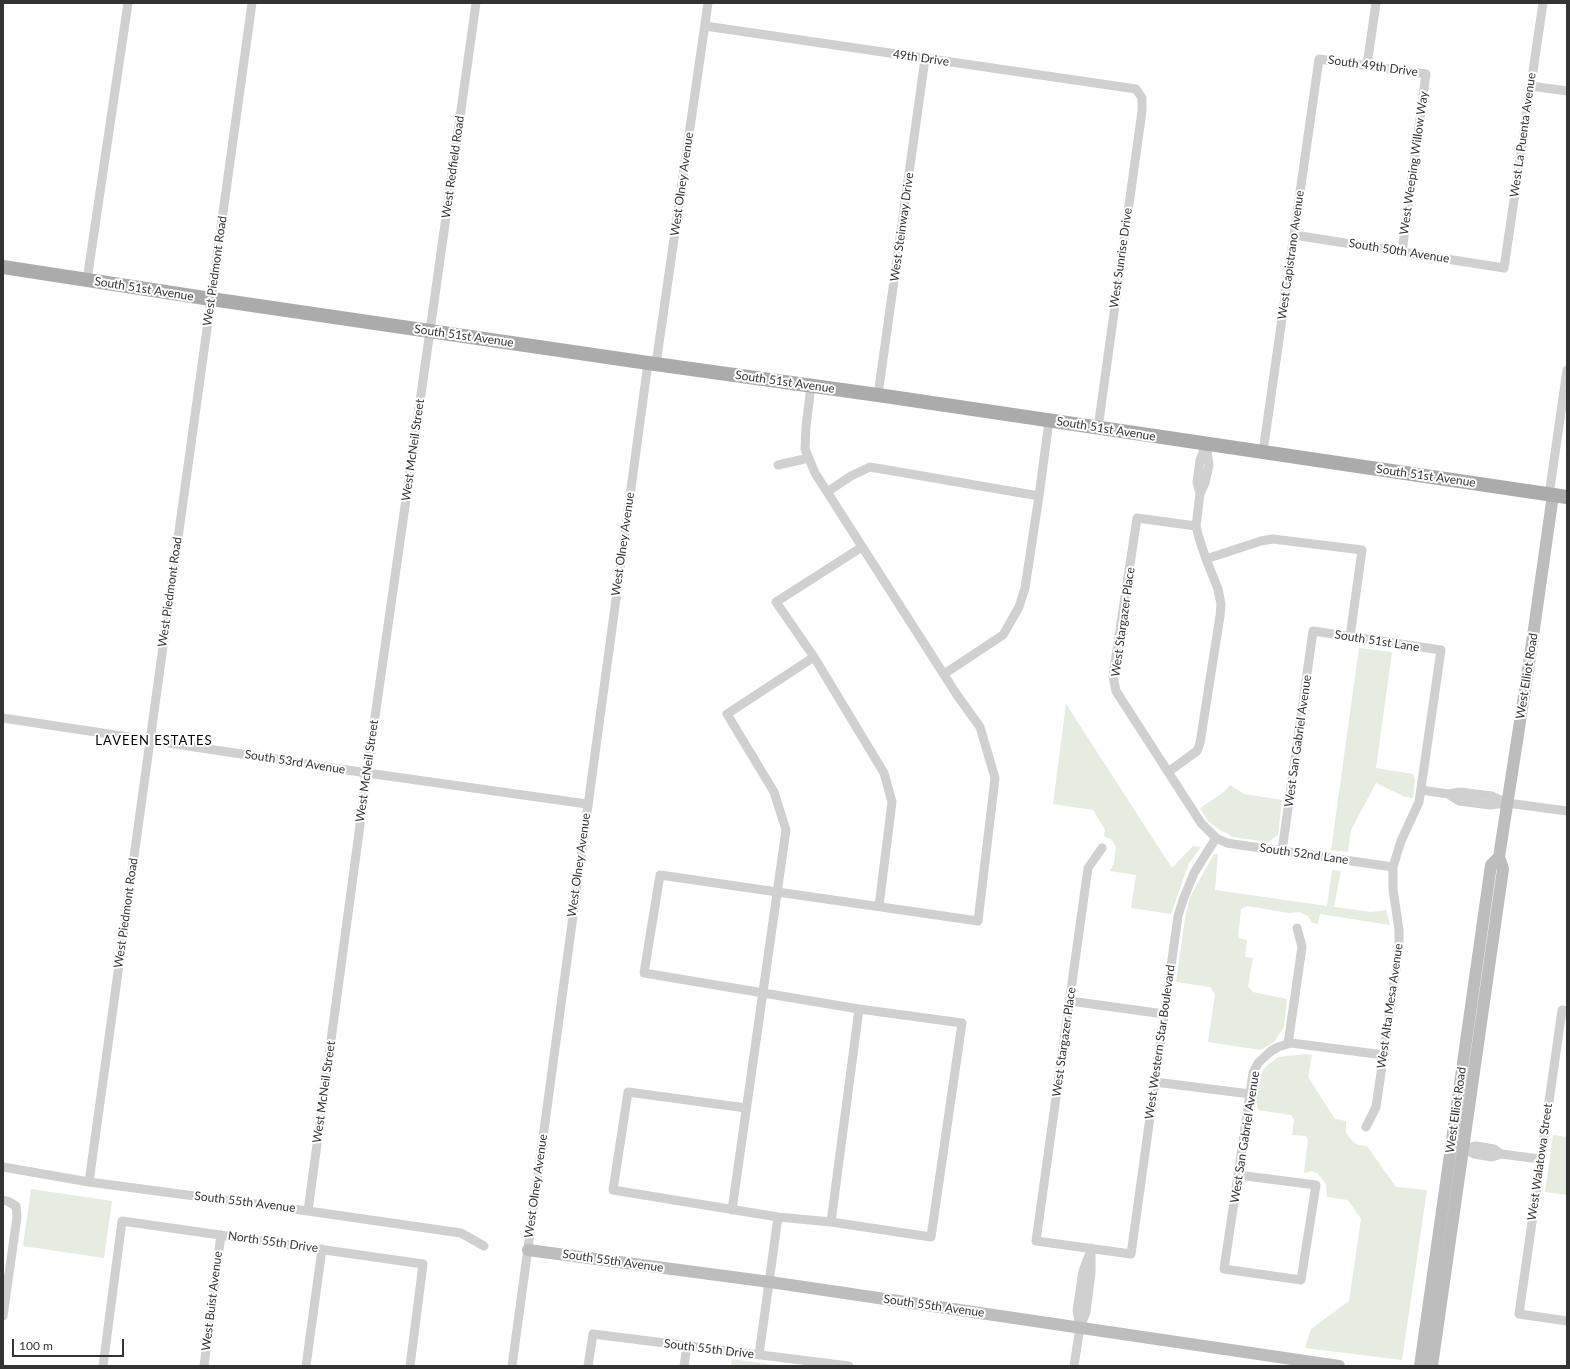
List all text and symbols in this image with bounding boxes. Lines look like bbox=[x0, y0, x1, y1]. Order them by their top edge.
street label: 49th Drive bbox=[892, 47, 950, 69]
street label: South 49th Drive bbox=[1327, 53, 1419, 79]
street label: West La Puenta Avenue bbox=[1507, 72, 1539, 198]
street label: West Weeping Willow Way bbox=[1397, 90, 1431, 236]
street label: West Redfield Road bbox=[439, 115, 467, 219]
street label: West Olney Avenue bbox=[668, 131, 696, 237]
street label: West Steinway Drive bbox=[887, 171, 917, 283]
street label: West Capistrano Avenue bbox=[1275, 189, 1307, 321]
street label: West Sunrise Drive bbox=[1107, 207, 1135, 309]
street label: West Piedmont Road bbox=[200, 215, 230, 327]
street label: South 50th Avenue bbox=[1348, 236, 1450, 266]
street label: South 51st Avenue bbox=[93, 274, 195, 304]
street label: South 51st Avenue bbox=[413, 322, 515, 350]
street label: South 51st Avenue bbox=[734, 368, 836, 396]
street label: West McNeil Street bbox=[399, 398, 427, 502]
street label: South 51st Avenue bbox=[1055, 414, 1157, 444]
street label: South 51st Avenue bbox=[1375, 462, 1477, 490]
street label: West Olney Avenue bbox=[609, 491, 637, 597]
street label: West Piedmont Road bbox=[155, 536, 185, 648]
street label: West Stargazer Place bbox=[1108, 566, 1138, 678]
street label: South 51st Lane bbox=[1334, 627, 1420, 655]
street label: West Elliot Road bbox=[1513, 632, 1541, 720]
street label: West San Gabriel Avenue bbox=[1282, 674, 1314, 808]
street label: West McNeil Street bbox=[353, 719, 381, 823]
district label: LAVEEN ESTATES bbox=[95, 733, 213, 749]
street label: South 53rd Avenue bbox=[244, 747, 346, 777]
street label: West Olney Avenue bbox=[565, 812, 593, 918]
street label: South 52nd Lane bbox=[1259, 841, 1349, 867]
street label: West Piedmont Road bbox=[111, 857, 141, 969]
street label: West Alta Mesa Avenue bbox=[1374, 943, 1406, 1069]
street label: West Western Star Boulevard bbox=[1142, 964, 1178, 1120]
street label: West Stargazer Place bbox=[1049, 986, 1079, 1098]
street label: West McNeil Street bbox=[310, 1040, 338, 1144]
street label: West Elliot Road bbox=[1443, 1066, 1469, 1154]
street label: West San Gabriel Avenue bbox=[1227, 1070, 1263, 1204]
street label: West Walatowa Street bbox=[1525, 1103, 1555, 1221]
street label: West Olney Avenue bbox=[522, 1133, 550, 1239]
street label: South 55th Avenue bbox=[194, 1189, 296, 1215]
street label: North 55th Drive bbox=[227, 1229, 319, 1255]
street label: South 55th Avenue bbox=[562, 1247, 664, 1275]
street label: West Buist Avenue bbox=[199, 1250, 225, 1352]
street label: South 55th Avenue bbox=[883, 1292, 985, 1320]
scale bar bbox=[14, 1331, 126, 1357]
street label: South 55th Drive bbox=[663, 1336, 755, 1362]
text: 100 m bbox=[19, 1338, 53, 1353]

